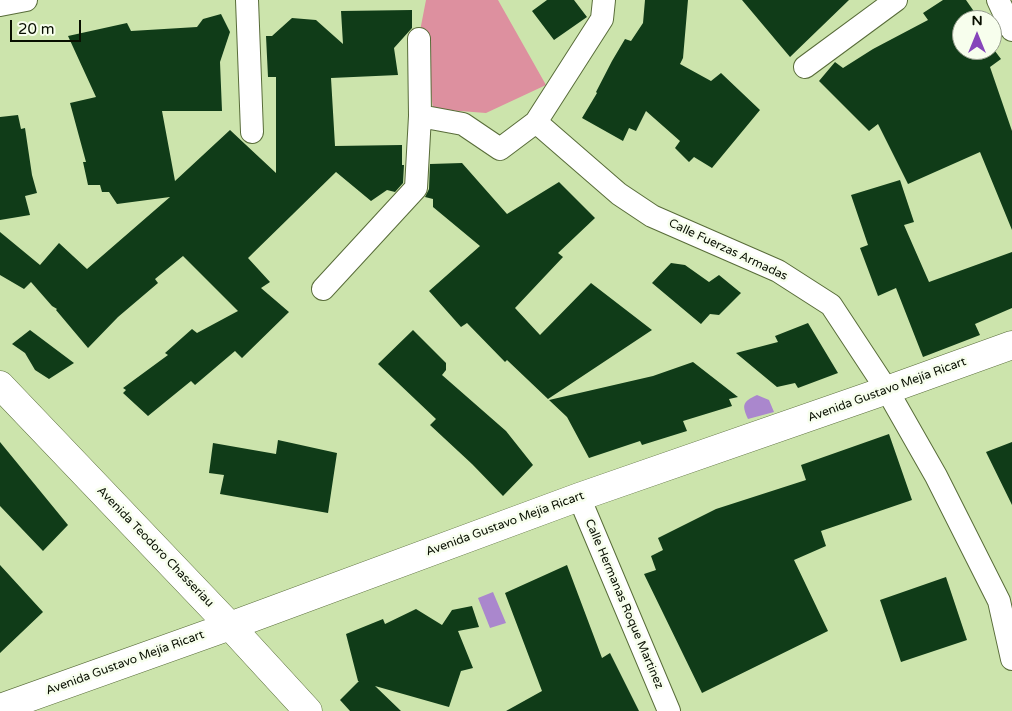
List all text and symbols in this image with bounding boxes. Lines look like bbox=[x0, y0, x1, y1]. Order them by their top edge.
scale bar bbox=[12, 10, 84, 42]
north arrow bbox=[952, 10, 1002, 60]
text: N bbox=[971, 12, 983, 29]
text: 20 m bbox=[18, 20, 55, 38]
street label: Calle Fuerzas Armadas bbox=[666, 216, 790, 284]
street label: Avenida Gustavo Mejía Ricart bbox=[806, 355, 968, 425]
street label: Avenida Teodoro Chasseriau bbox=[94, 484, 216, 610]
street label: Avenida Gustavo Mejía Ricart bbox=[424, 489, 586, 559]
street label: Calle Hermanas Roque Martinez bbox=[582, 517, 666, 691]
street label: Avenida Gustavo Mejía Ricart bbox=[44, 628, 206, 698]

